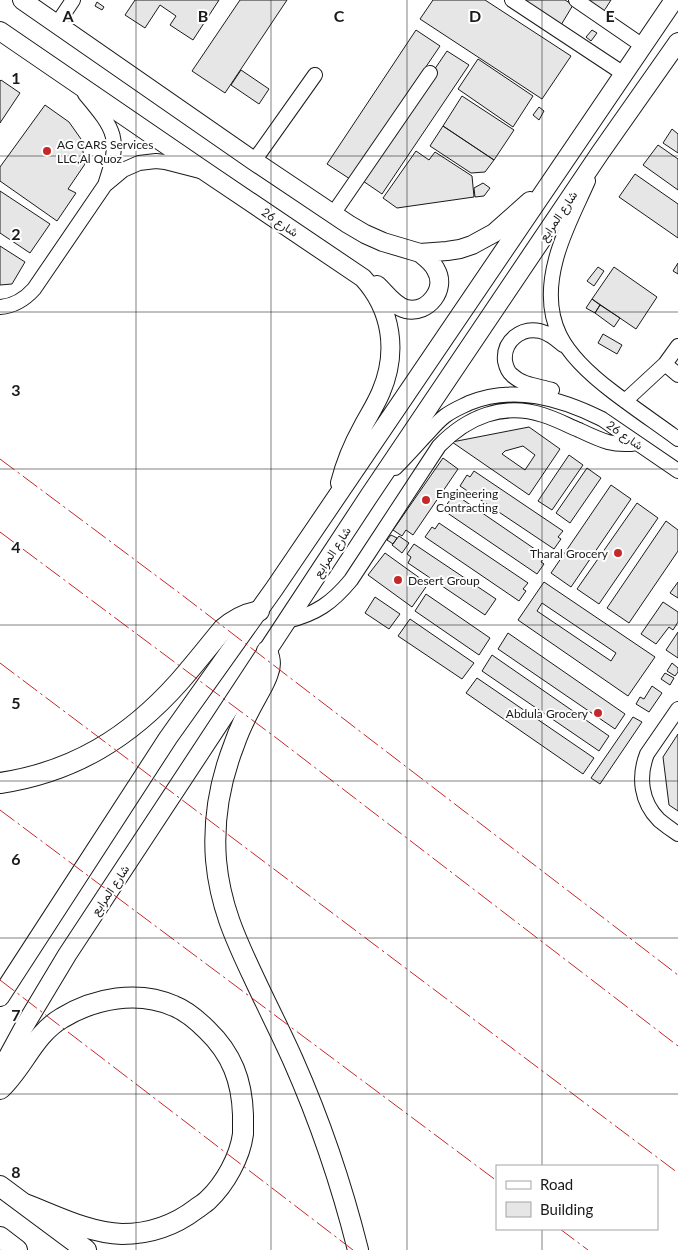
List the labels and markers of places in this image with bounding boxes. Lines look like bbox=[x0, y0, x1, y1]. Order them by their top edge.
place label: AG CARS Services LLC,Al Quoz bbox=[57, 137, 153, 166]
marker: AG CARS Services LLC,Al Quoz bbox=[41, 145, 53, 157]
place label: Engineering Contracting bbox=[436, 486, 498, 515]
marker: Engineering Contracting bbox=[420, 494, 432, 506]
place label: Tharal Grocery bbox=[530, 546, 609, 561]
marker: Tharal Grocery bbox=[612, 547, 624, 559]
place label: Desert Group bbox=[408, 573, 480, 588]
marker: Desert Group bbox=[392, 574, 404, 586]
place label: Abdula Grocery bbox=[506, 706, 589, 721]
marker: Abdula Grocery bbox=[592, 707, 604, 719]

